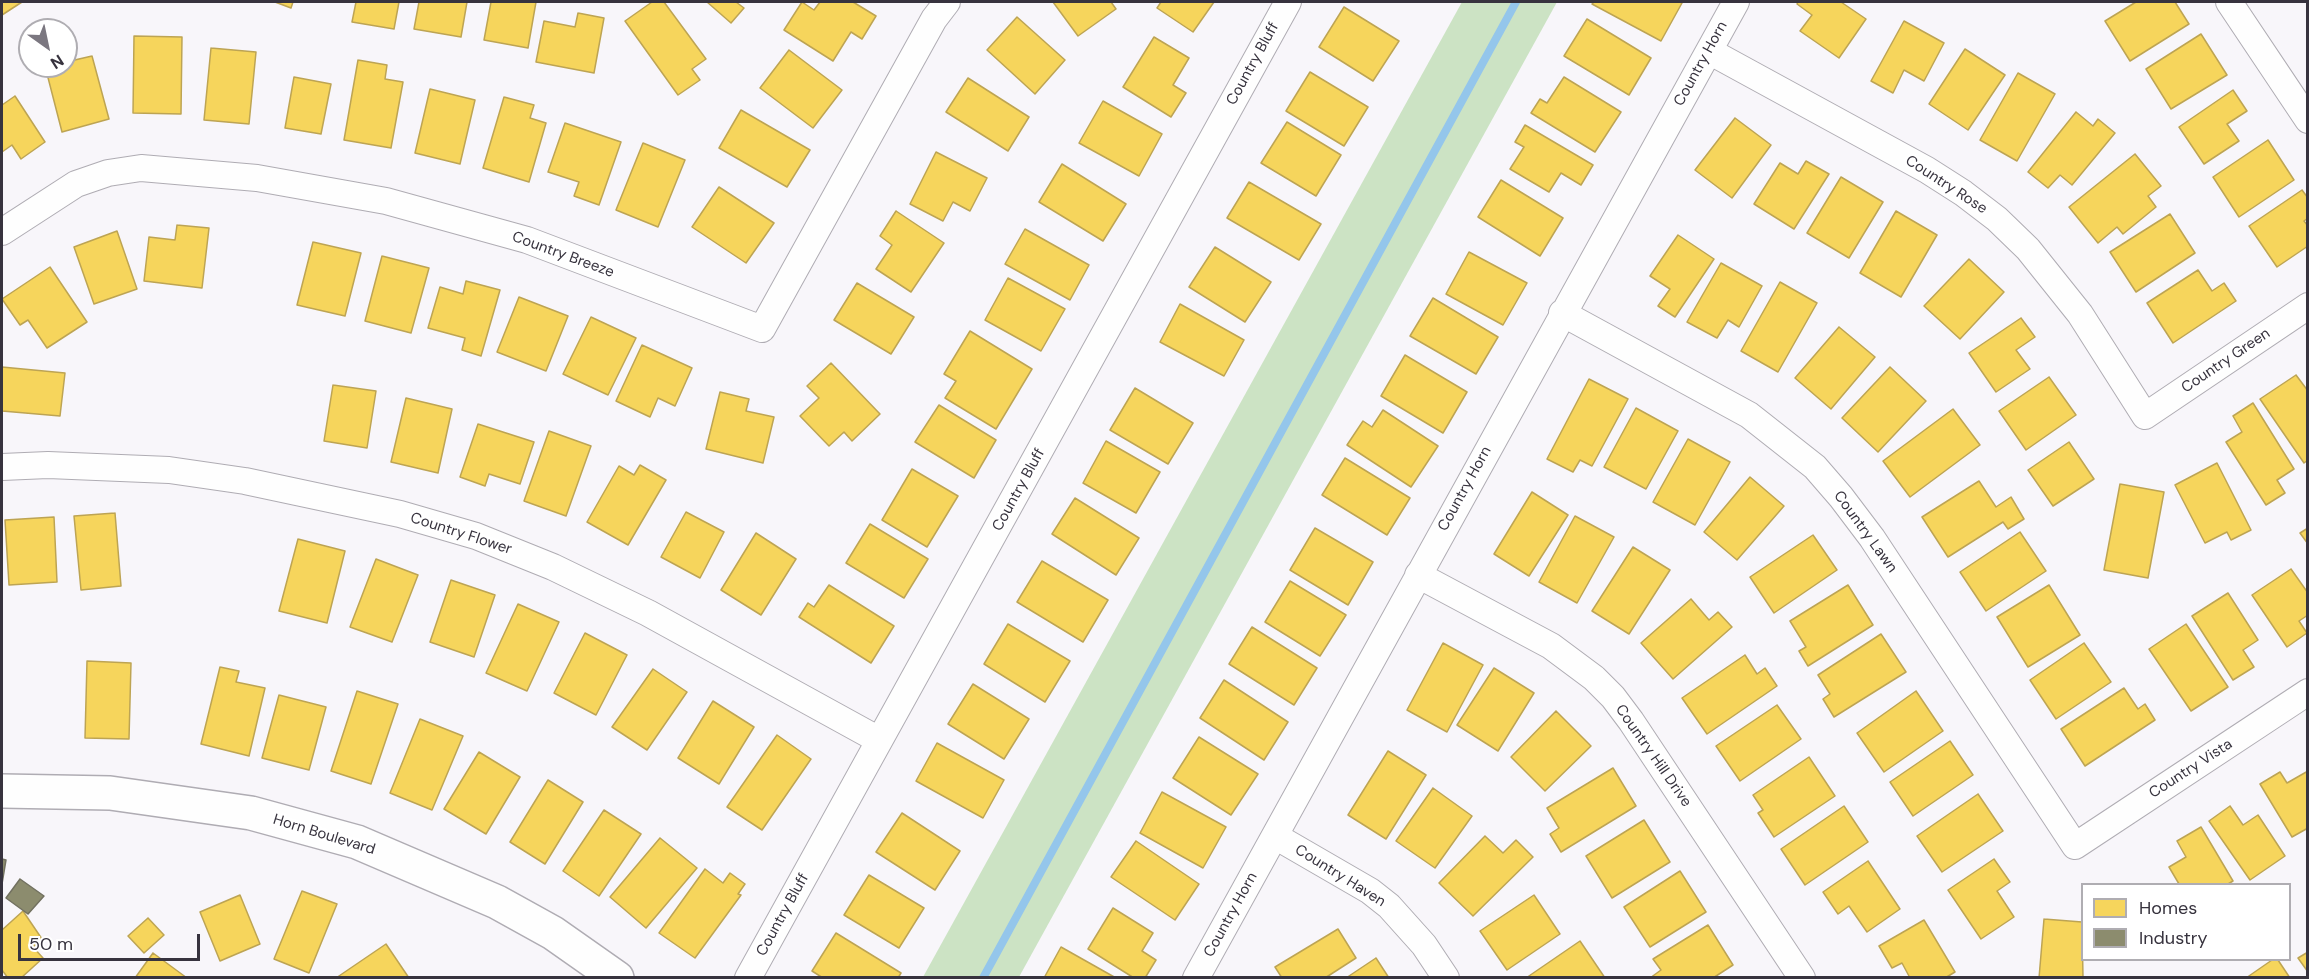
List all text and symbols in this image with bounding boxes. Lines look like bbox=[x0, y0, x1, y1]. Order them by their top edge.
north arrow bbox=[18, 18, 78, 78]
street label: Country Bluff bbox=[1223, 19, 1283, 109]
street label: Country Horn bbox=[1670, 19, 1732, 109]
text: N bbox=[46, 50, 68, 74]
street label: Country Rose bbox=[1902, 152, 1990, 218]
street label: Country Breeze bbox=[509, 228, 617, 282]
street label: Country Green bbox=[2178, 325, 2274, 397]
street label: Country Horn bbox=[1434, 444, 1496, 534]
street label: Country Bluff bbox=[989, 445, 1049, 535]
street label: Country Lawn bbox=[1829, 488, 1901, 576]
street label: Country Flower bbox=[408, 509, 514, 559]
street label: Country Hill Drive bbox=[1611, 701, 1695, 811]
street label: Country Vista bbox=[2146, 735, 2236, 803]
street label: Horn Boulevard bbox=[271, 811, 377, 859]
street label: Country Haven bbox=[1291, 841, 1389, 911]
street label: Country Bluff bbox=[753, 870, 813, 960]
street label: Country Horn bbox=[1200, 870, 1262, 960]
legend bbox=[2081, 883, 2291, 961]
text: Homes bbox=[2139, 896, 2197, 920]
scale bar bbox=[21, 922, 202, 960]
text: Industry bbox=[2139, 926, 2208, 950]
text: 50 m bbox=[29, 932, 73, 956]

